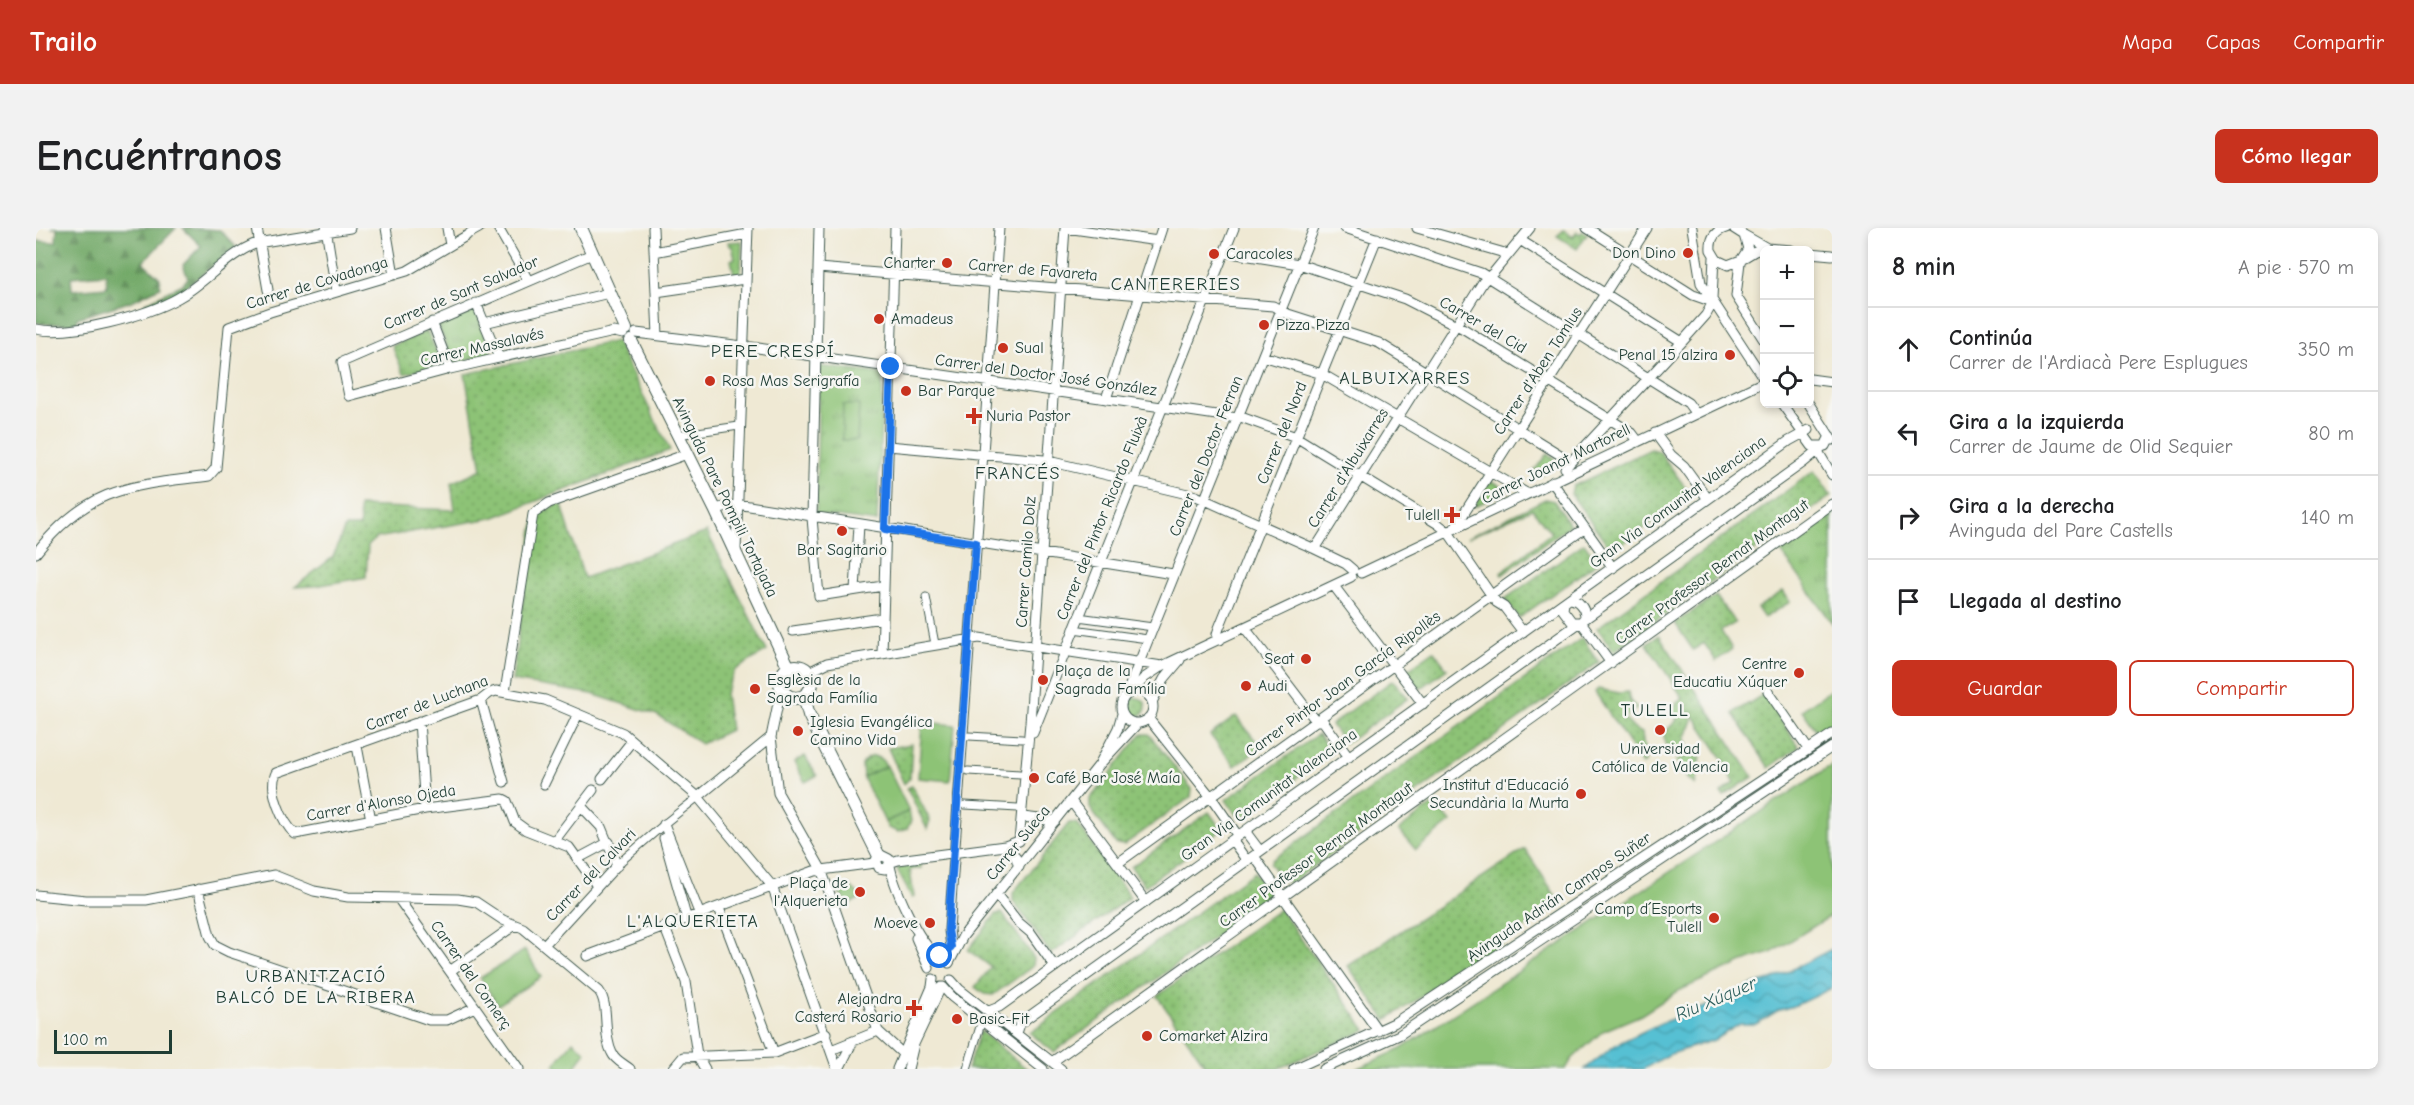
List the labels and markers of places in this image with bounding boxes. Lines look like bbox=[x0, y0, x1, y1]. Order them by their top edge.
place label: Don Dino bbox=[1612, 244, 1676, 262]
place label: Caracoles bbox=[1226, 245, 1293, 263]
marker: Don Dino bbox=[1681, 246, 1695, 260]
marker: Caracoles bbox=[1207, 247, 1221, 261]
place label: Charter bbox=[884, 254, 936, 272]
marker: Charter bbox=[940, 256, 954, 270]
place label: Amadeus bbox=[891, 310, 953, 328]
marker: Amadeus bbox=[872, 312, 886, 326]
place label: Pizza Pizza bbox=[1276, 316, 1350, 334]
marker: Pizza Pizza bbox=[1257, 318, 1271, 332]
place label: Sual bbox=[1015, 339, 1044, 357]
marker: Sual bbox=[996, 341, 1010, 355]
place label: Penal 15 alzira bbox=[1619, 346, 1718, 364]
marker: Penal 15 alzira bbox=[1723, 348, 1737, 362]
place label: Rosa Mas Serigrafía bbox=[722, 372, 860, 390]
marker: Rosa Mas Serigrafía bbox=[703, 374, 717, 388]
place label: Bar Parque bbox=[918, 382, 995, 400]
marker: Bar Parque bbox=[899, 384, 913, 398]
place label: Nuria Pastor bbox=[986, 407, 1071, 425]
marker: Nuria Pastor bbox=[967, 409, 981, 423]
place label: Tulell bbox=[1405, 506, 1440, 524]
marker: Tulell bbox=[1445, 508, 1459, 522]
marker: Bar Sagitario bbox=[835, 524, 849, 538]
place label: Bar Sagitario bbox=[797, 541, 887, 559]
place label: Seat bbox=[1264, 650, 1294, 668]
marker: Seat bbox=[1299, 652, 1313, 666]
place label: Centre Educatiu Xúquer bbox=[1673, 655, 1788, 691]
place label: Plaça de la Sagrada Família bbox=[1055, 662, 1166, 698]
marker: Centre Educatiu Xúquer bbox=[1792, 666, 1806, 680]
place label: Esglèsia de la Sagrada Família bbox=[767, 671, 878, 707]
marker: Plaça de la Sagrada Família bbox=[1036, 673, 1050, 687]
place label: Audi bbox=[1258, 677, 1288, 695]
marker: Audi bbox=[1239, 679, 1253, 693]
marker: Esglèsia de la Sagrada Família bbox=[748, 682, 762, 696]
place label: Iglesia Evangélica Camino Vida bbox=[810, 713, 933, 749]
marker: Universidad Católica de Valencia bbox=[1653, 723, 1667, 737]
marker: Iglesia Evangélica Camino Vida bbox=[791, 724, 805, 738]
place label: Universidad Católica de Valencia bbox=[1592, 740, 1728, 776]
place label: Café Bar José Maía bbox=[1046, 769, 1181, 787]
marker: Café Bar José Maía bbox=[1027, 771, 1041, 785]
place label: Institut d'Educació Secundària la Murta bbox=[1430, 776, 1569, 812]
marker: Institut d'Educació Secundària la Murta bbox=[1574, 787, 1588, 801]
place label: Plaça de l'Alquerieta bbox=[774, 874, 848, 910]
marker: Plaça de l'Alquerieta bbox=[853, 885, 867, 899]
place label: Camp d´Esports Tulell bbox=[1595, 900, 1702, 936]
marker: Camp d´Esports Tulell bbox=[1707, 911, 1721, 925]
place label: Moeve bbox=[874, 914, 918, 932]
marker: Moeve bbox=[923, 916, 937, 930]
place label: Alejandra Casterá Rosario bbox=[795, 990, 902, 1026]
marker: Alejandra Casterá Rosario bbox=[907, 1001, 921, 1015]
place label: Basic-Fit bbox=[969, 1010, 1029, 1028]
marker: Basic-Fit bbox=[950, 1012, 964, 1026]
place label: Comarket Alzira bbox=[1159, 1027, 1268, 1045]
marker: Comarket Alzira bbox=[1140, 1029, 1154, 1043]

